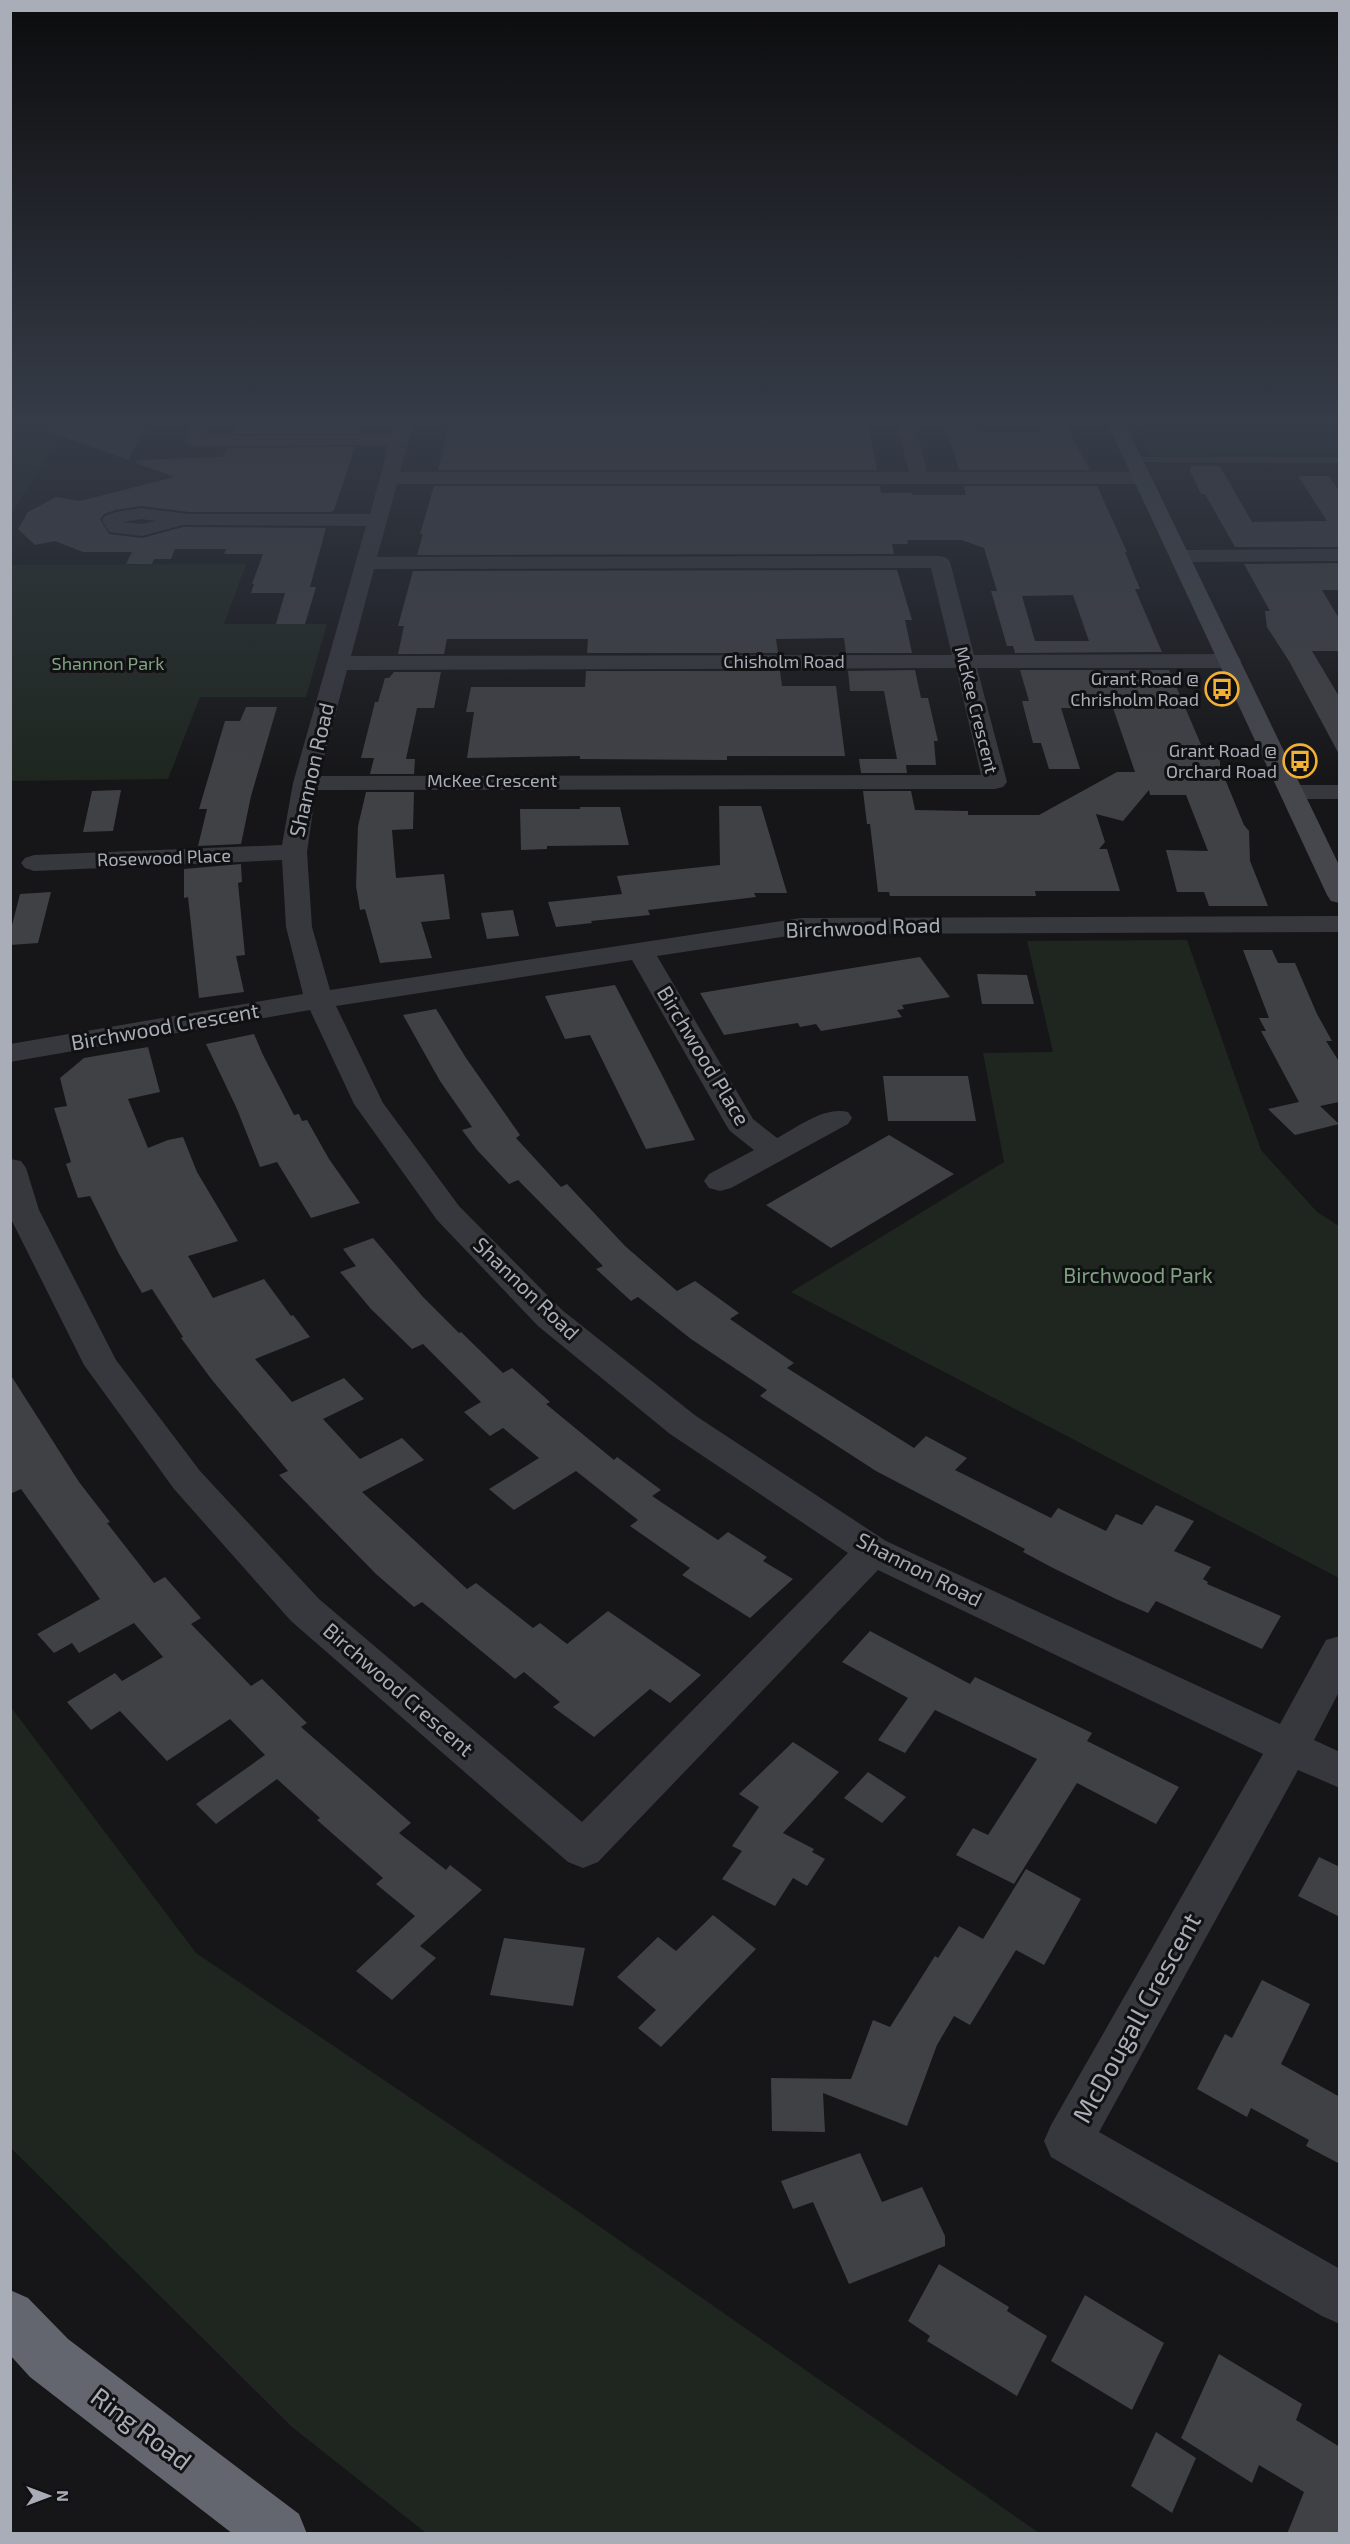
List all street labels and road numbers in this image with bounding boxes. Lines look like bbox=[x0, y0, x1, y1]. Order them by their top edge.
street label: McKee Crescent bbox=[951, 644, 1003, 776]
street label: Chisholm Road bbox=[723, 650, 845, 672]
street label: Shannon Road bbox=[283, 700, 338, 839]
street label: McKee Crescent bbox=[427, 769, 557, 791]
street label: Rosewood Place bbox=[97, 844, 231, 870]
street label: Birchwood Road bbox=[785, 911, 941, 942]
street label: Birchwood Place bbox=[653, 981, 756, 1129]
street label: Birchwood Crescent bbox=[69, 997, 261, 1054]
street label: Shannon Road bbox=[469, 1231, 585, 1345]
street label: Shannon Road bbox=[853, 1526, 986, 1611]
street label: Birchwood Crescent bbox=[319, 1617, 479, 1761]
street label: McDougall Crescent bbox=[1065, 1907, 1206, 2128]
street label: Ring Road bbox=[86, 2380, 198, 2476]

